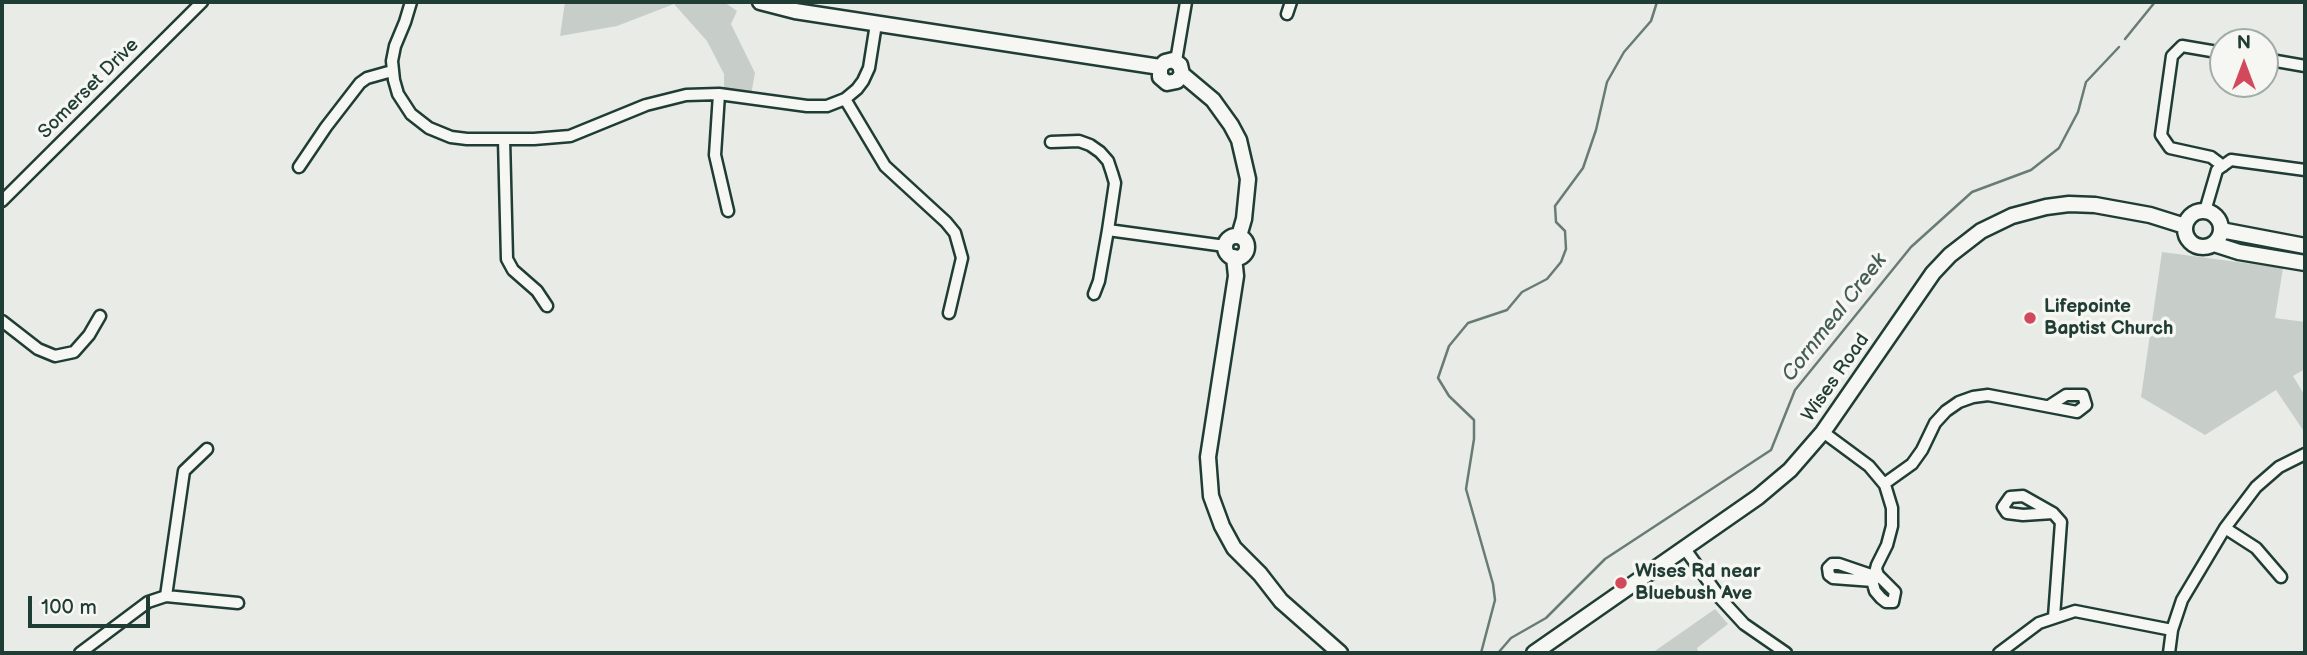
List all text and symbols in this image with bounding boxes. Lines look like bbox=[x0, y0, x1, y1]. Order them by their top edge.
north arrow bbox=[2209, 28, 2279, 98]
text: N bbox=[2237, 32, 2251, 55]
street label: Somerset Drive bbox=[34, 34, 144, 144]
water label: Cornmeal Creek bbox=[1777, 249, 1893, 387]
place label: Lifepointe Baptist Church bbox=[2044, 296, 2173, 340]
marker: Lifepointe Baptist Church bbox=[2022, 310, 2038, 326]
street label: Wises Road bbox=[1797, 330, 1875, 426]
place label: Wises Rd near Bluebush Ave bbox=[1635, 561, 1761, 605]
marker: Wises Rd near Bluebush Ave bbox=[1613, 575, 1629, 591]
scale bar bbox=[32, 582, 154, 626]
text: 100 m bbox=[41, 595, 97, 620]

